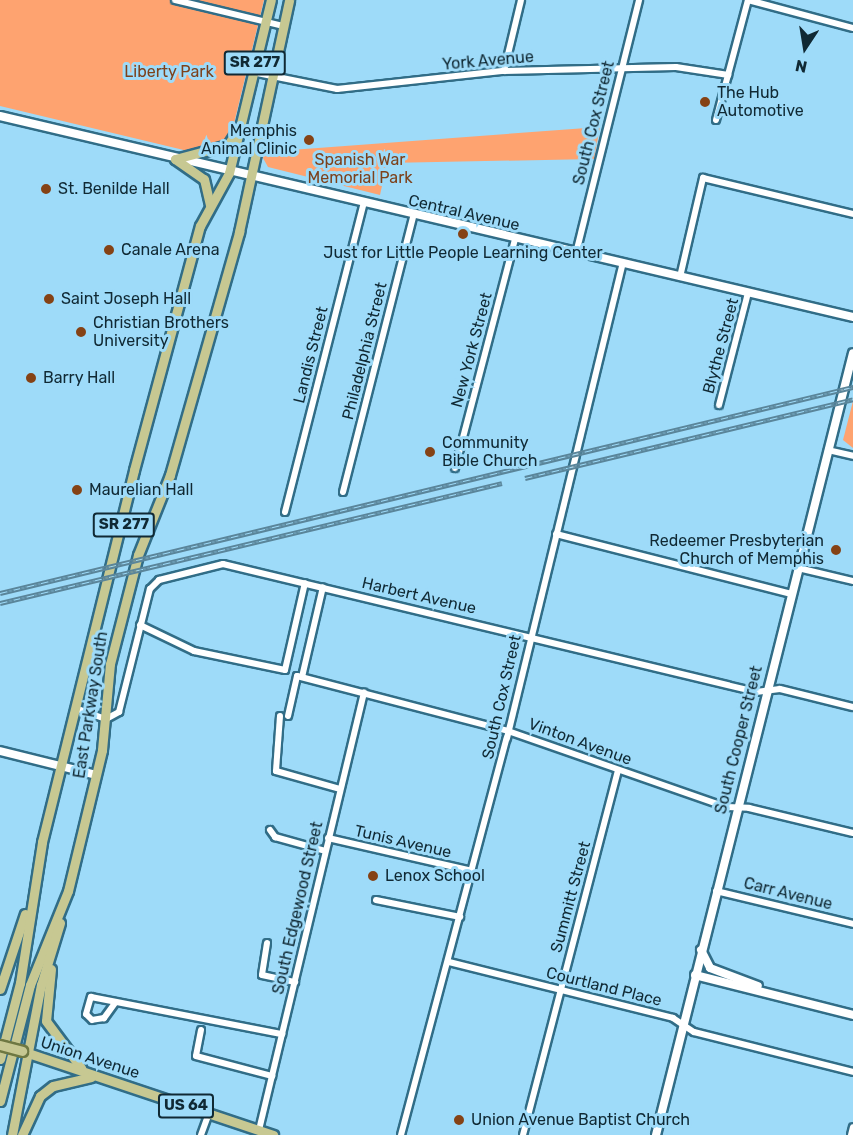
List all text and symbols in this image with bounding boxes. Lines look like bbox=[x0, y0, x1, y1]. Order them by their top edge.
north arrow bbox=[775, 18, 835, 78]
street label: York Avenue bbox=[441, 47, 535, 75]
road number: SR 277 bbox=[224, 51, 286, 75]
text: N bbox=[794, 56, 809, 77]
street label: South Cox Street bbox=[569, 59, 619, 187]
park label: Liberty Park bbox=[124, 62, 214, 82]
place label: The Hub Automotive bbox=[717, 83, 804, 121]
marker: The Hub Automotive bbox=[698, 95, 712, 109]
place label: Memphis Animal Clinic bbox=[201, 121, 297, 159]
marker: Memphis Animal Clinic bbox=[302, 133, 316, 147]
park label: Spanish War Memorial Park bbox=[308, 150, 412, 188]
place label: St. Benilde Hall bbox=[58, 179, 170, 199]
marker: St. Benilde Hall bbox=[39, 182, 53, 196]
street label: Central Avenue bbox=[406, 191, 522, 235]
marker: Just for Little People Learning Center bbox=[456, 227, 470, 241]
place label: Canale Arena bbox=[121, 240, 220, 260]
marker: Canale Arena bbox=[102, 243, 116, 257]
place label: Just for Little People Learning Center bbox=[323, 243, 603, 263]
street label: Philadelphia Street bbox=[339, 280, 391, 422]
place label: Saint Joseph Hall bbox=[61, 289, 191, 309]
street label: New York Street bbox=[447, 290, 497, 410]
marker: Saint Joseph Hall bbox=[42, 292, 56, 306]
street label: Blythe Street bbox=[699, 296, 743, 396]
street label: Landis Street bbox=[290, 305, 332, 405]
place label: Christian Brothers University bbox=[93, 313, 229, 351]
marker: Christian Brothers University bbox=[74, 325, 88, 339]
place label: Barry Hall bbox=[43, 368, 115, 388]
marker: Barry Hall bbox=[24, 371, 38, 385]
place label: Community Bible Church bbox=[442, 433, 537, 471]
marker: Community Bible Church bbox=[423, 445, 437, 459]
place label: Maurelian Hall bbox=[89, 480, 193, 500]
marker: Maurelian Hall bbox=[70, 483, 84, 497]
road number: SR 277 bbox=[92, 513, 156, 537]
place label: Redeemer Presbyterian Church of Memphis bbox=[649, 531, 824, 569]
marker: Redeemer Presbyterian Church of Memphis bbox=[829, 543, 843, 557]
street label: Harbert Avenue bbox=[360, 573, 478, 619]
street label: East Parkway South bbox=[70, 630, 112, 780]
street label: South Cox Street bbox=[478, 633, 526, 761]
street label: South Cooper Street bbox=[711, 664, 767, 816]
street label: Vinton Avenue bbox=[526, 714, 634, 770]
street label: South Edgewood Street bbox=[269, 820, 327, 996]
street label: Tunis Avenue bbox=[352, 821, 454, 863]
street label: Summitt Street bbox=[547, 839, 595, 955]
place label: Lenox School bbox=[385, 866, 485, 886]
marker: Lenox School bbox=[366, 869, 380, 883]
street label: Carr Avenue bbox=[741, 874, 835, 914]
street label: Courtland Place bbox=[544, 963, 664, 1011]
street label: Union Avenue bbox=[38, 1033, 142, 1083]
road number: US 64 bbox=[158, 1094, 214, 1118]
place label: Union Avenue Baptist Church bbox=[471, 1110, 690, 1130]
marker: Union Avenue Baptist Church bbox=[452, 1113, 466, 1127]

